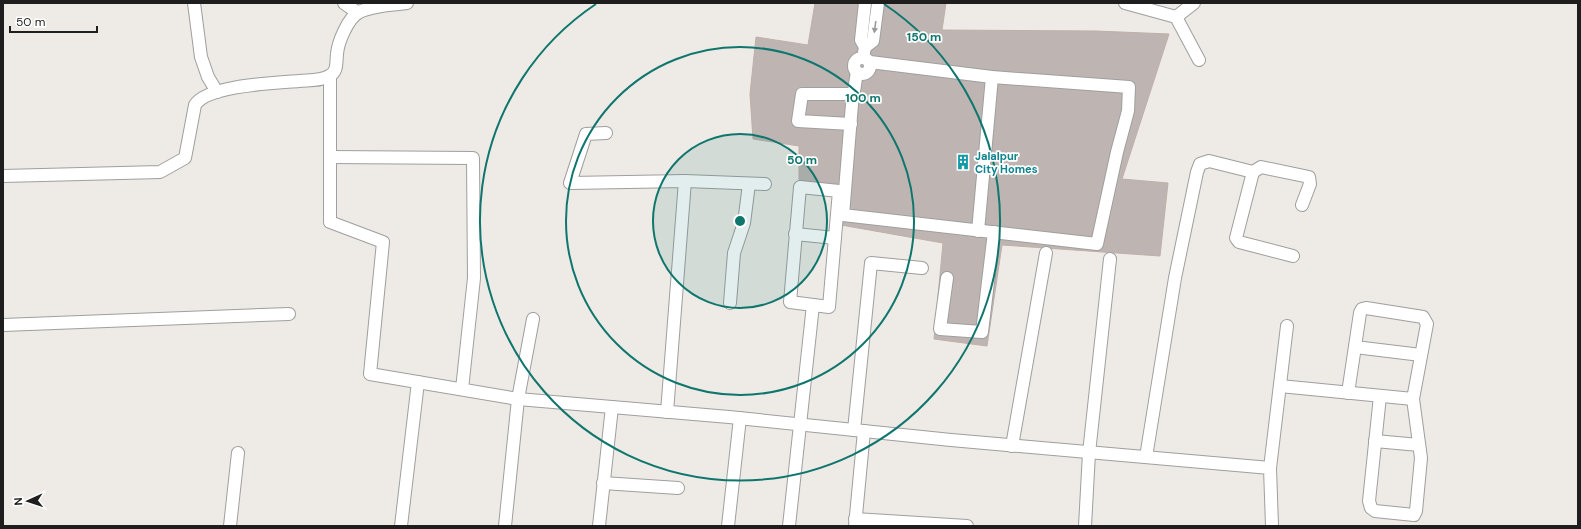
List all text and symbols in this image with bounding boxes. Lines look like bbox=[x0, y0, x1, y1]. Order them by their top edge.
scale bar bbox=[10, 8, 97, 34]
text: 50 m bbox=[16, 14, 45, 30]
one-way arrow bbox=[872, 21, 878, 33]
text: 150 m bbox=[907, 29, 941, 45]
text: 100 m bbox=[845, 90, 881, 106]
place label: Jalalpur City Homes bbox=[975, 149, 1038, 176]
text: 50 m bbox=[787, 152, 817, 168]
building icon: Jalalpur City Homes bbox=[954, 153, 972, 171]
centre of rings bbox=[733, 214, 747, 228]
north arrow bbox=[8, 481, 48, 521]
text: N bbox=[11, 497, 25, 506]

